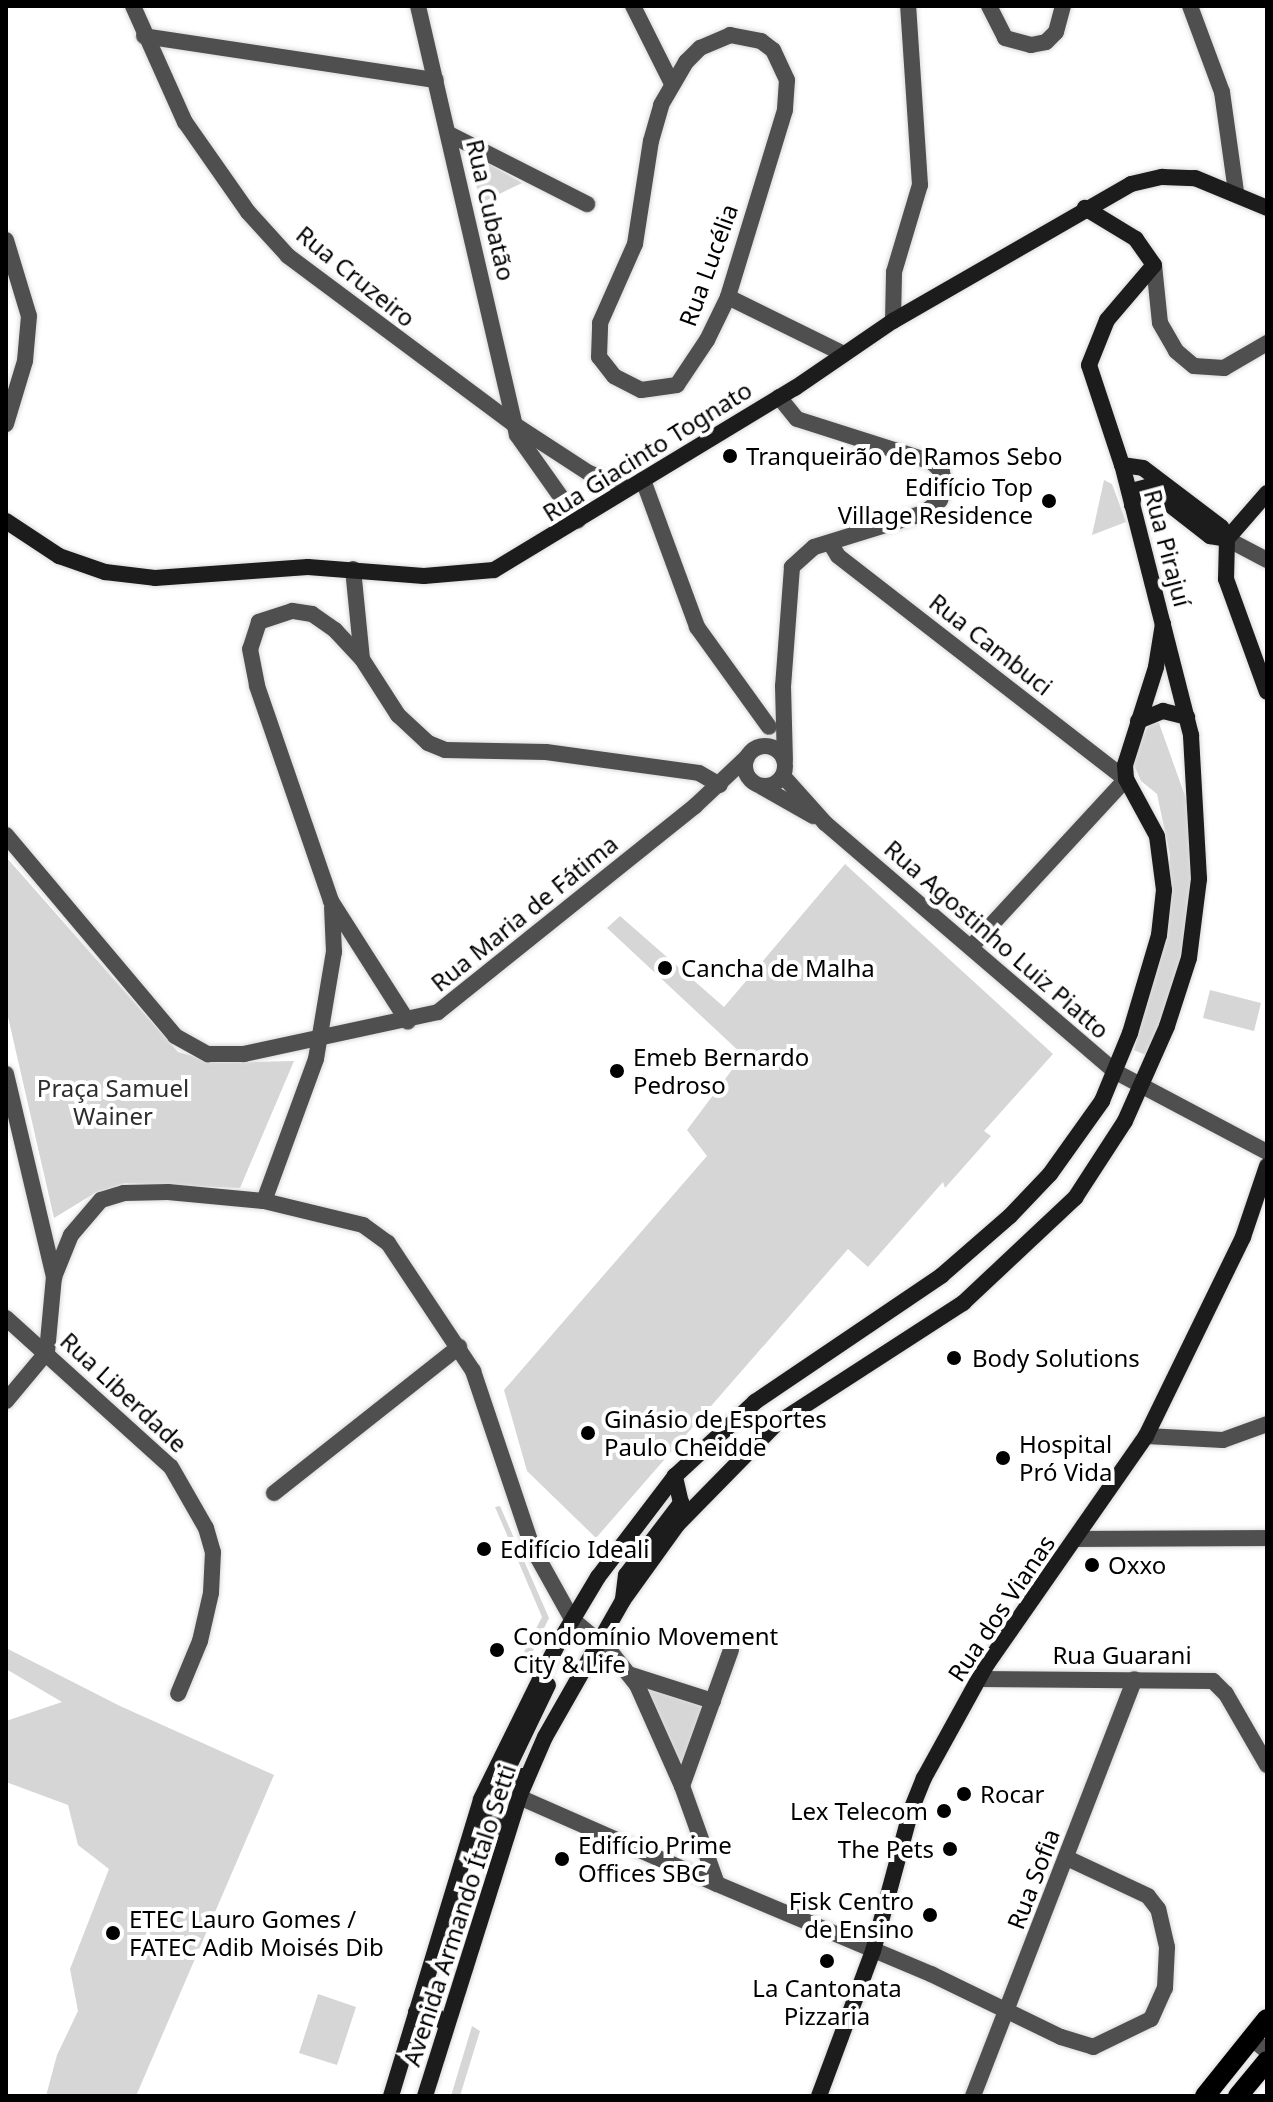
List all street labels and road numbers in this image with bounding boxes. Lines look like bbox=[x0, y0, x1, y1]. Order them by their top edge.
street label: Rua Cubatão bbox=[461, 136, 521, 284]
street label: Rua Lucélia bbox=[673, 200, 743, 330]
street label: Rua Cruzeiro bbox=[291, 219, 421, 333]
street label: Rua Giacinto Tognato bbox=[537, 375, 757, 527]
street label: Rua Pirajuí bbox=[1139, 486, 1197, 610]
street label: Rua Cambuci bbox=[924, 587, 1058, 701]
street label: Rua Maria de Fátima bbox=[425, 829, 623, 997]
street label: Rua Agostinho Luiz Piatto bbox=[879, 834, 1115, 1044]
street label: Rua Liberdade bbox=[55, 1326, 193, 1458]
street label: Rua dos Vianas bbox=[941, 1529, 1061, 1687]
street label: Rua Guarani bbox=[1052, 1641, 1192, 1669]
street label: Avenida Armando Ítalo Setti bbox=[397, 1761, 521, 2069]
street label: Rua Sofia bbox=[1001, 1825, 1065, 1933]

